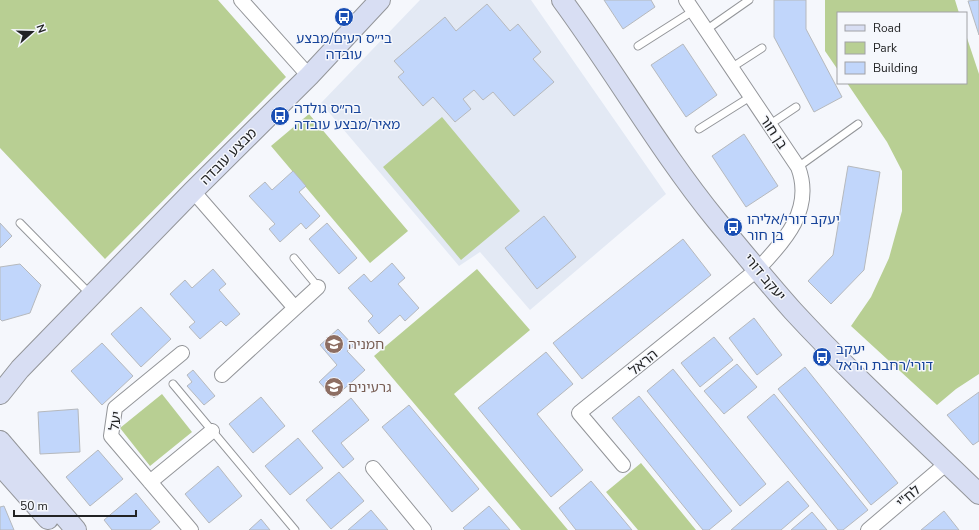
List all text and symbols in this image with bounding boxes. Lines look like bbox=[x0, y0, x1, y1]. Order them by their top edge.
bus stop icon: בי״ס רעים/מבצע עובדה bbox=[333, 6, 355, 28]
north arrow bbox=[12, 12, 52, 52]
legend bbox=[837, 12, 967, 84]
text: Road bbox=[873, 20, 901, 36]
text: N bbox=[32, 22, 49, 35]
place label: בי״ס רעים/מבצע עובדה bbox=[296, 29, 392, 64]
text: Park bbox=[873, 40, 898, 56]
text: Building bbox=[873, 60, 918, 76]
place label: בה״ס גולדה מאיר/מבצע עובדה bbox=[294, 99, 400, 134]
bus stop icon: בה״ס גולדה מאיר/מבצע עובדה bbox=[269, 105, 291, 127]
street label: בן חור bbox=[755, 112, 792, 153]
street label: מבצע עובדה bbox=[196, 124, 261, 189]
place label: יעקב דורי/אליהו בן חור bbox=[747, 210, 840, 245]
bus stop icon: יעקב דורי/אליהו בן חור bbox=[722, 216, 744, 238]
street label: יעקב דורי bbox=[739, 250, 790, 305]
school or university icon: חמניה bbox=[323, 333, 345, 355]
place label: חמניה bbox=[348, 335, 384, 354]
place label: יעקב דורי/רחבת הראל bbox=[836, 340, 933, 375]
street label: הראל bbox=[625, 345, 662, 380]
bus stop icon: יעקב דורי/רחבת הראל bbox=[811, 346, 833, 368]
school or university icon: גרעינים bbox=[323, 376, 345, 398]
place label: גרעינים bbox=[348, 378, 391, 397]
street label: יעל bbox=[104, 410, 127, 432]
street label: לח"י bbox=[892, 481, 924, 512]
scale bar bbox=[14, 492, 136, 518]
text: 50 m bbox=[20, 498, 48, 514]

